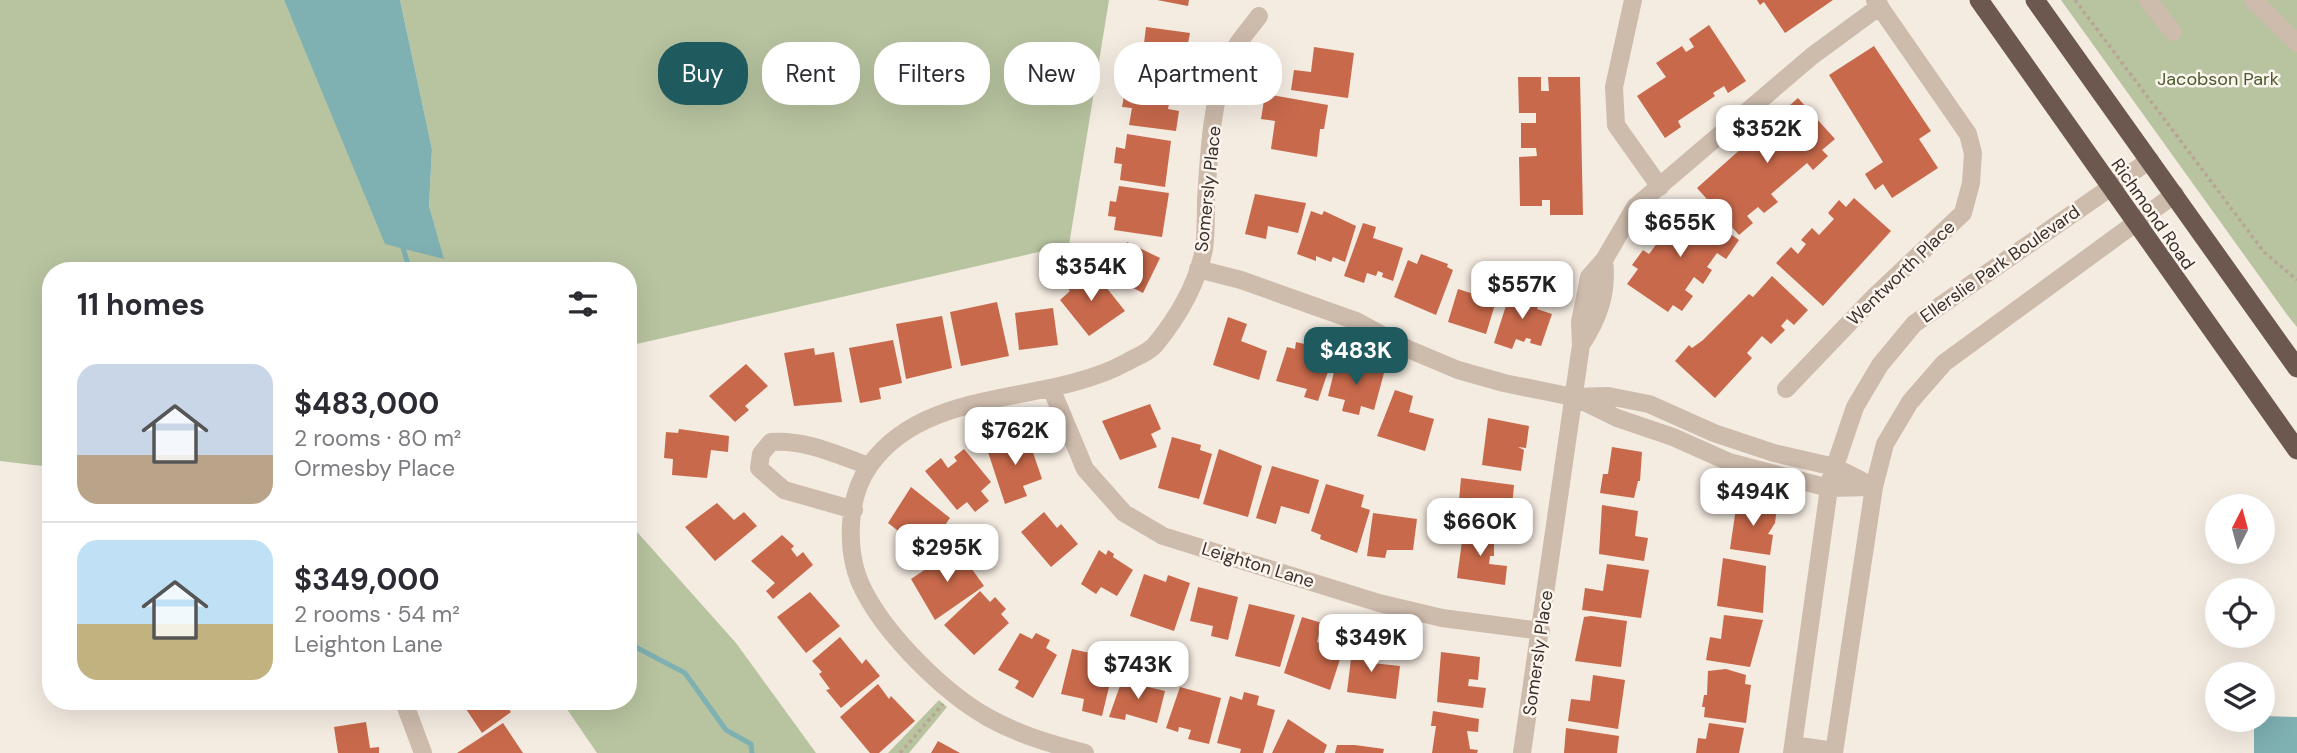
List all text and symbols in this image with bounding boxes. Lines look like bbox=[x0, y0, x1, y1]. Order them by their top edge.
chip: Buy bbox=[658, 42, 748, 105]
chip: Rent bbox=[762, 42, 860, 105]
chip: Filters bbox=[874, 42, 990, 105]
chip: New bbox=[1004, 42, 1100, 105]
chip: Apartment bbox=[1114, 42, 1282, 105]
park label: Jacobson Park bbox=[2157, 67, 2279, 91]
pin: $352K bbox=[1718, 106, 1816, 165]
text: $352K bbox=[1732, 113, 1802, 143]
street label: Somersly Place bbox=[1189, 125, 1227, 253]
street label: Richmond Road bbox=[2106, 154, 2200, 274]
pin: $655K bbox=[1631, 200, 1729, 259]
street label: Ellerslie Park Boulevard bbox=[1915, 200, 2085, 328]
text: $655K bbox=[1644, 207, 1716, 237]
street label: Wentworth Place bbox=[1842, 215, 1960, 331]
pin: $354K bbox=[1042, 244, 1140, 303]
text: $354K bbox=[1055, 251, 1127, 281]
pin: $557K bbox=[1473, 262, 1571, 321]
text: $557K bbox=[1487, 269, 1557, 299]
text: 11 homes bbox=[77, 285, 205, 324]
icon: filters bbox=[564, 285, 602, 323]
pin: $483K bbox=[1307, 328, 1405, 387]
text: $483K bbox=[1320, 335, 1392, 365]
text: $483,000 bbox=[294, 384, 439, 423]
icon: home bbox=[133, 392, 217, 476]
pin: $762K bbox=[966, 407, 1064, 467]
text: $762K bbox=[981, 415, 1049, 445]
text: 2 rooms · 80 m² bbox=[294, 423, 461, 453]
text: Ormesby Place bbox=[294, 453, 455, 483]
pin: $494K bbox=[1704, 468, 1802, 528]
text: $494K bbox=[1716, 476, 1790, 506]
north arrow bbox=[2205, 494, 2275, 564]
map controls bbox=[2205, 494, 2275, 732]
pin: $660K bbox=[1431, 498, 1529, 558]
text: $660K bbox=[1443, 506, 1517, 536]
pin: $295K bbox=[898, 524, 996, 584]
text: $295K bbox=[912, 532, 983, 562]
street label: Leighton Lane bbox=[1199, 536, 1317, 594]
text: $349,000 bbox=[294, 560, 440, 599]
icon: home bbox=[133, 568, 217, 652]
button: locate bbox=[2205, 578, 2275, 648]
street label: Somersly Place bbox=[1517, 589, 1559, 717]
text: 2 rooms · 54 m² bbox=[294, 599, 460, 629]
pin: $349K bbox=[1322, 614, 1420, 674]
text: $349K bbox=[1335, 622, 1407, 652]
text: Leighton Lane bbox=[294, 629, 443, 659]
pin: $743K bbox=[1089, 642, 1187, 701]
text: $743K bbox=[1104, 649, 1172, 679]
button: layers bbox=[2205, 662, 2275, 732]

